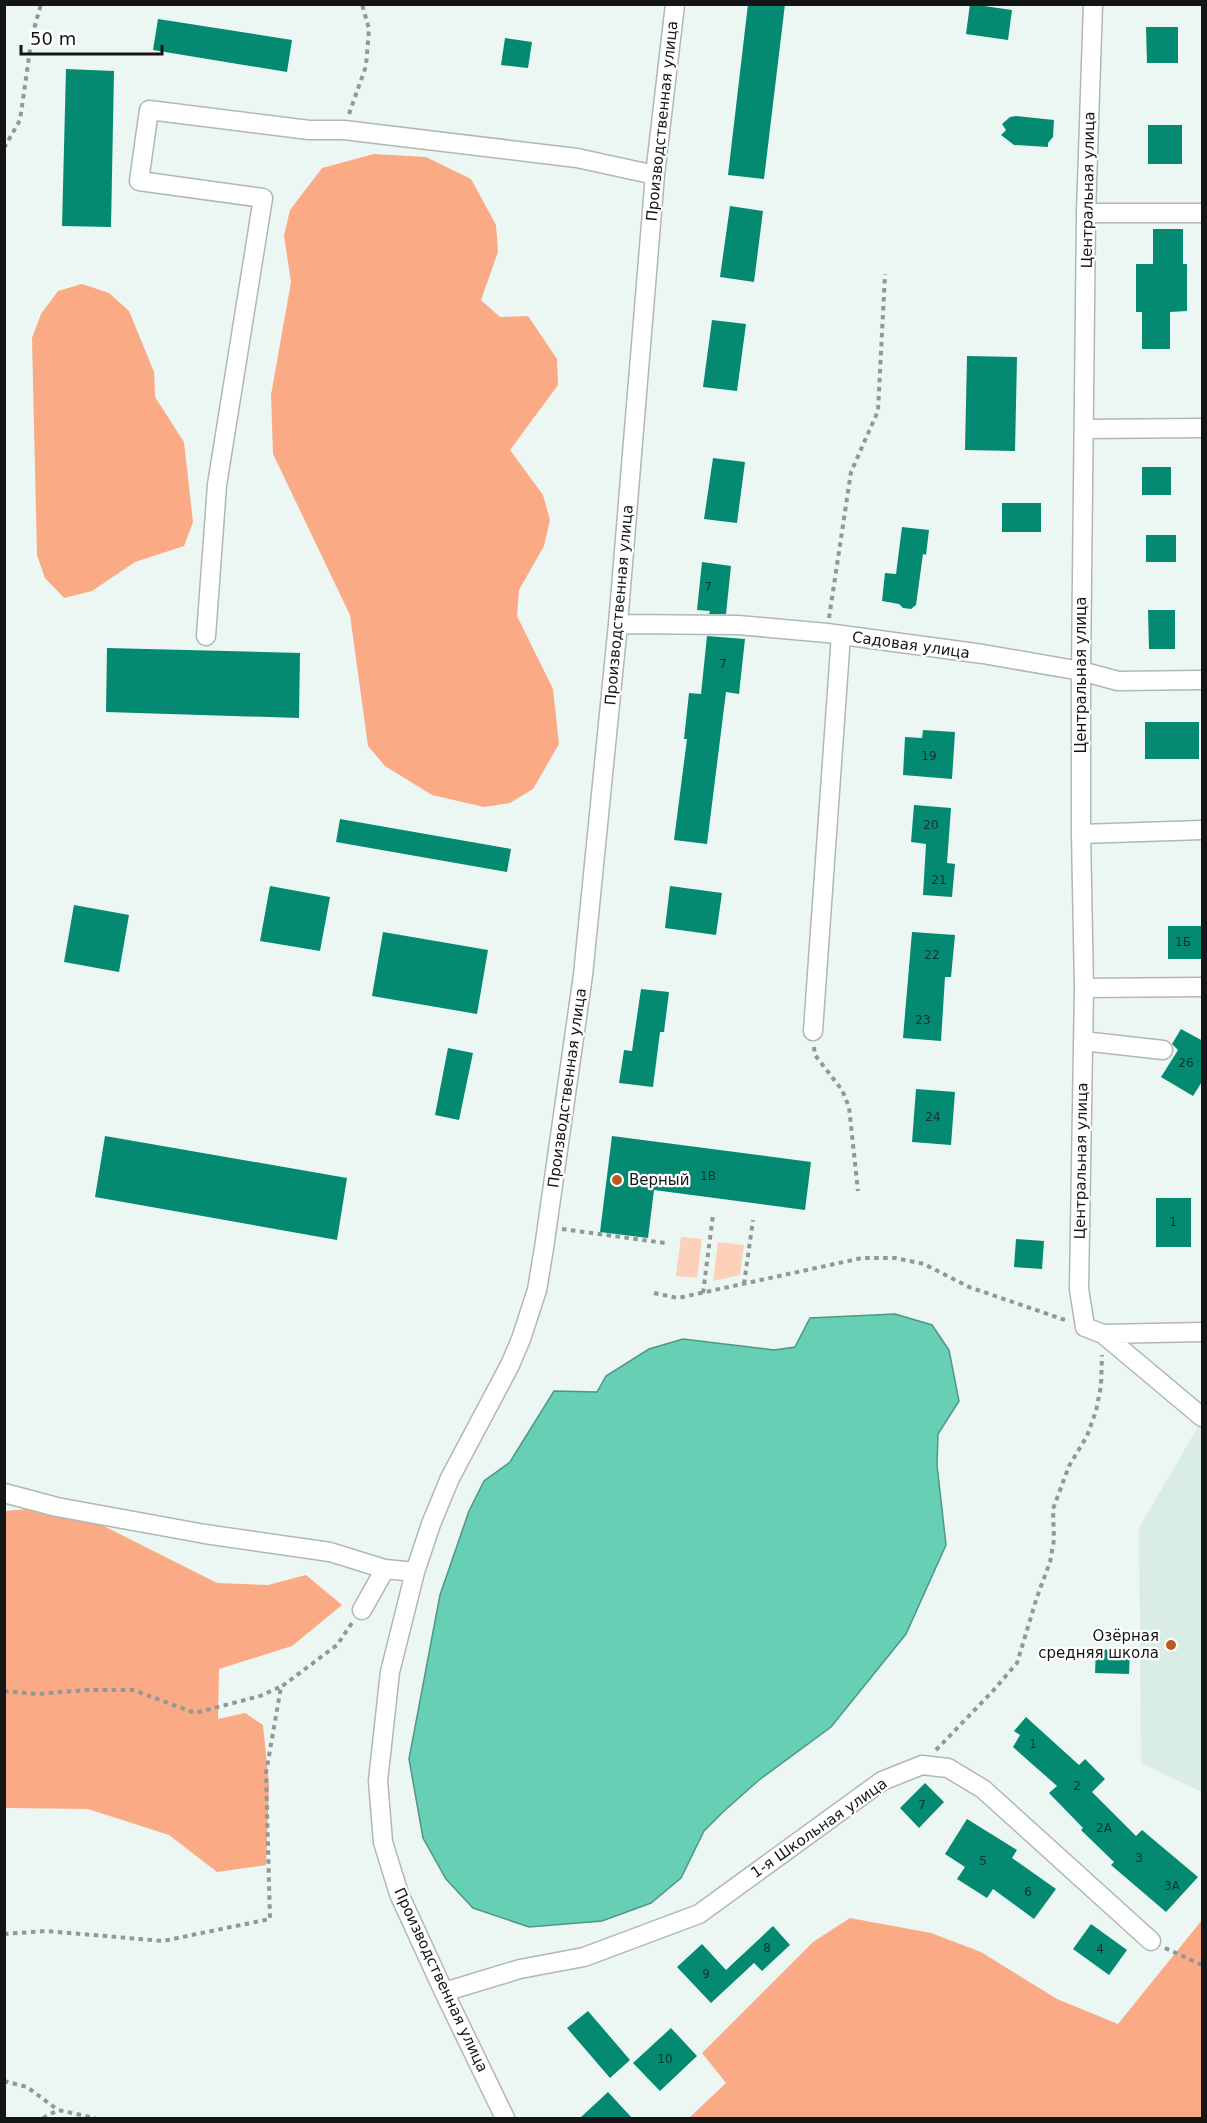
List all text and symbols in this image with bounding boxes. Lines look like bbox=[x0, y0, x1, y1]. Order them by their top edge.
scale bar bbox=[21, 18, 162, 56]
street label: Производственная улица bbox=[643, 20, 681, 222]
text: 50 m bbox=[30, 28, 76, 49]
street label: Центральная улица bbox=[1078, 111, 1098, 269]
street label: Производственная улица bbox=[601, 504, 637, 706]
house number: 7 bbox=[704, 580, 712, 594]
street label: Центральная улица bbox=[1072, 597, 1090, 753]
street label: Садовая улица bbox=[851, 628, 971, 662]
house number: 7 bbox=[719, 657, 727, 671]
house number: 19 bbox=[921, 749, 937, 763]
house number: 20 bbox=[923, 818, 939, 832]
house number: 21 bbox=[931, 873, 947, 887]
house number: 1Б bbox=[1175, 935, 1191, 949]
house number: 22 bbox=[924, 948, 940, 962]
street label: Производственная улица bbox=[544, 987, 590, 1189]
house number: 23 bbox=[915, 1013, 931, 1027]
house number: 26 bbox=[1178, 1056, 1194, 1070]
street label: Центральная улица bbox=[1071, 1082, 1091, 1240]
house number: 24 bbox=[925, 1110, 941, 1124]
house number: 1В bbox=[700, 1169, 716, 1183]
place label: Верный bbox=[629, 1171, 689, 1189]
marker: Верный bbox=[610, 1173, 624, 1187]
house number: 1 bbox=[1169, 1215, 1177, 1229]
place label: Озёрная средняя школа bbox=[1038, 1627, 1159, 1662]
marker: Озёрная средняя школа bbox=[1164, 1638, 1178, 1652]
house number: 1 bbox=[1029, 1737, 1037, 1751]
street label: 1-я Школьная улица bbox=[748, 1774, 890, 1882]
house number: 2 bbox=[1073, 1779, 1081, 1793]
house number: 7 bbox=[918, 1798, 926, 1812]
house number: 2А bbox=[1096, 1821, 1113, 1835]
house number: 3 bbox=[1135, 1851, 1143, 1865]
house number: 5 bbox=[979, 1854, 987, 1868]
house number: 3А bbox=[1164, 1879, 1181, 1893]
street label: Производственная улица bbox=[390, 1885, 492, 2075]
house number: 6 bbox=[1024, 1885, 1032, 1899]
house number: 8 bbox=[763, 1941, 771, 1955]
house number: 4 bbox=[1096, 1942, 1104, 1956]
house number: 9 bbox=[702, 1967, 710, 1981]
house number: 10 bbox=[657, 2052, 673, 2066]

